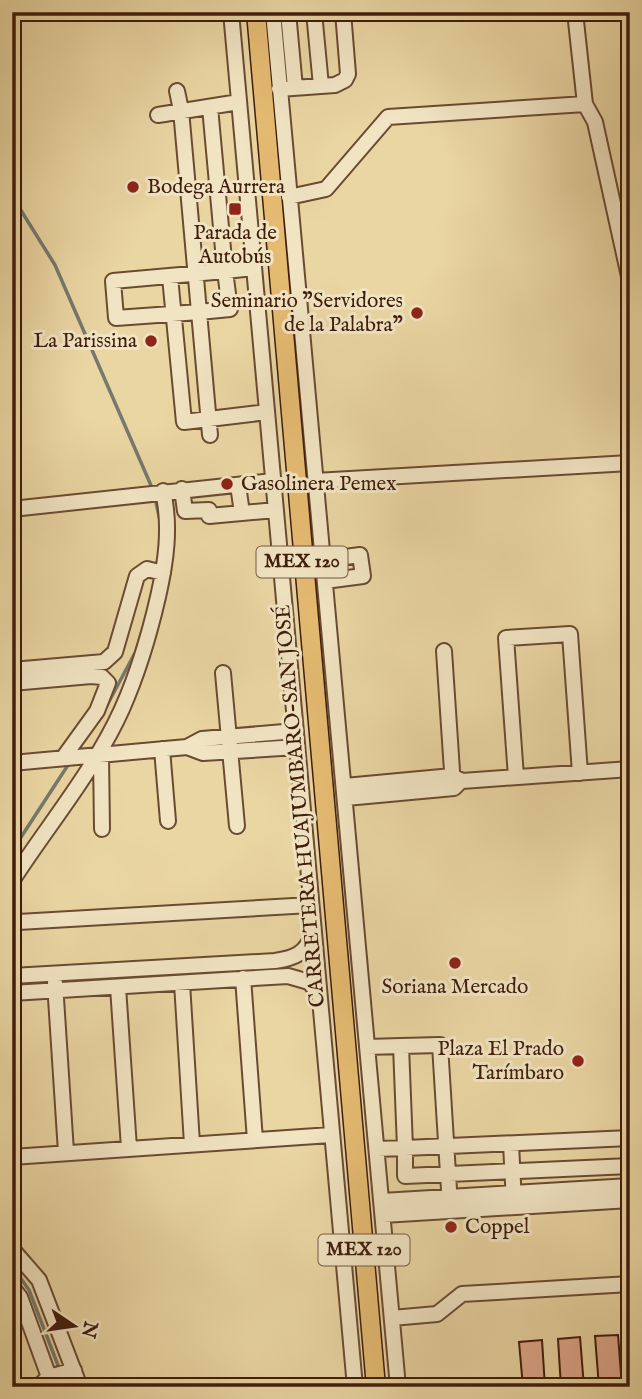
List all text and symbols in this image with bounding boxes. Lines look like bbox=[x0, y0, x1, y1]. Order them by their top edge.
place label: Bodega Aurrera bbox=[147, 174, 286, 201]
marker: Bodega Aurrera bbox=[125, 179, 141, 195]
marker: Parada de Autobús bbox=[227, 201, 243, 217]
place label: Parada de Autobús bbox=[193, 220, 277, 271]
place label: Seminario "Servidores de la Palabra" bbox=[211, 288, 403, 339]
marker: Seminario "Servidores de la Palabra" bbox=[409, 305, 425, 321]
place label: La Parissina bbox=[33, 328, 138, 355]
marker: La Parissina bbox=[143, 333, 159, 349]
place label: Gasolinera Pemex bbox=[241, 471, 396, 498]
marker: Gasolinera Pemex bbox=[219, 476, 235, 492]
road number: MEX 120 bbox=[256, 547, 348, 578]
street label: CARRETERA HUAJUMBARO-SAN JOSÉ bbox=[269, 604, 332, 1009]
marker: Soriana Mercado bbox=[447, 955, 463, 971]
place label: Soriana Mercado bbox=[382, 974, 528, 1001]
place label: Plaza El Prado Tarímbaro bbox=[437, 1036, 564, 1087]
marker: Plaza El Prado Tarímbaro bbox=[570, 1053, 586, 1069]
place label: Coppel bbox=[465, 1214, 530, 1241]
marker: Coppel bbox=[443, 1219, 459, 1235]
road number: MEX 120 bbox=[318, 1234, 410, 1266]
north arrow bbox=[38, 1290, 108, 1360]
text: N bbox=[75, 1318, 102, 1341]

